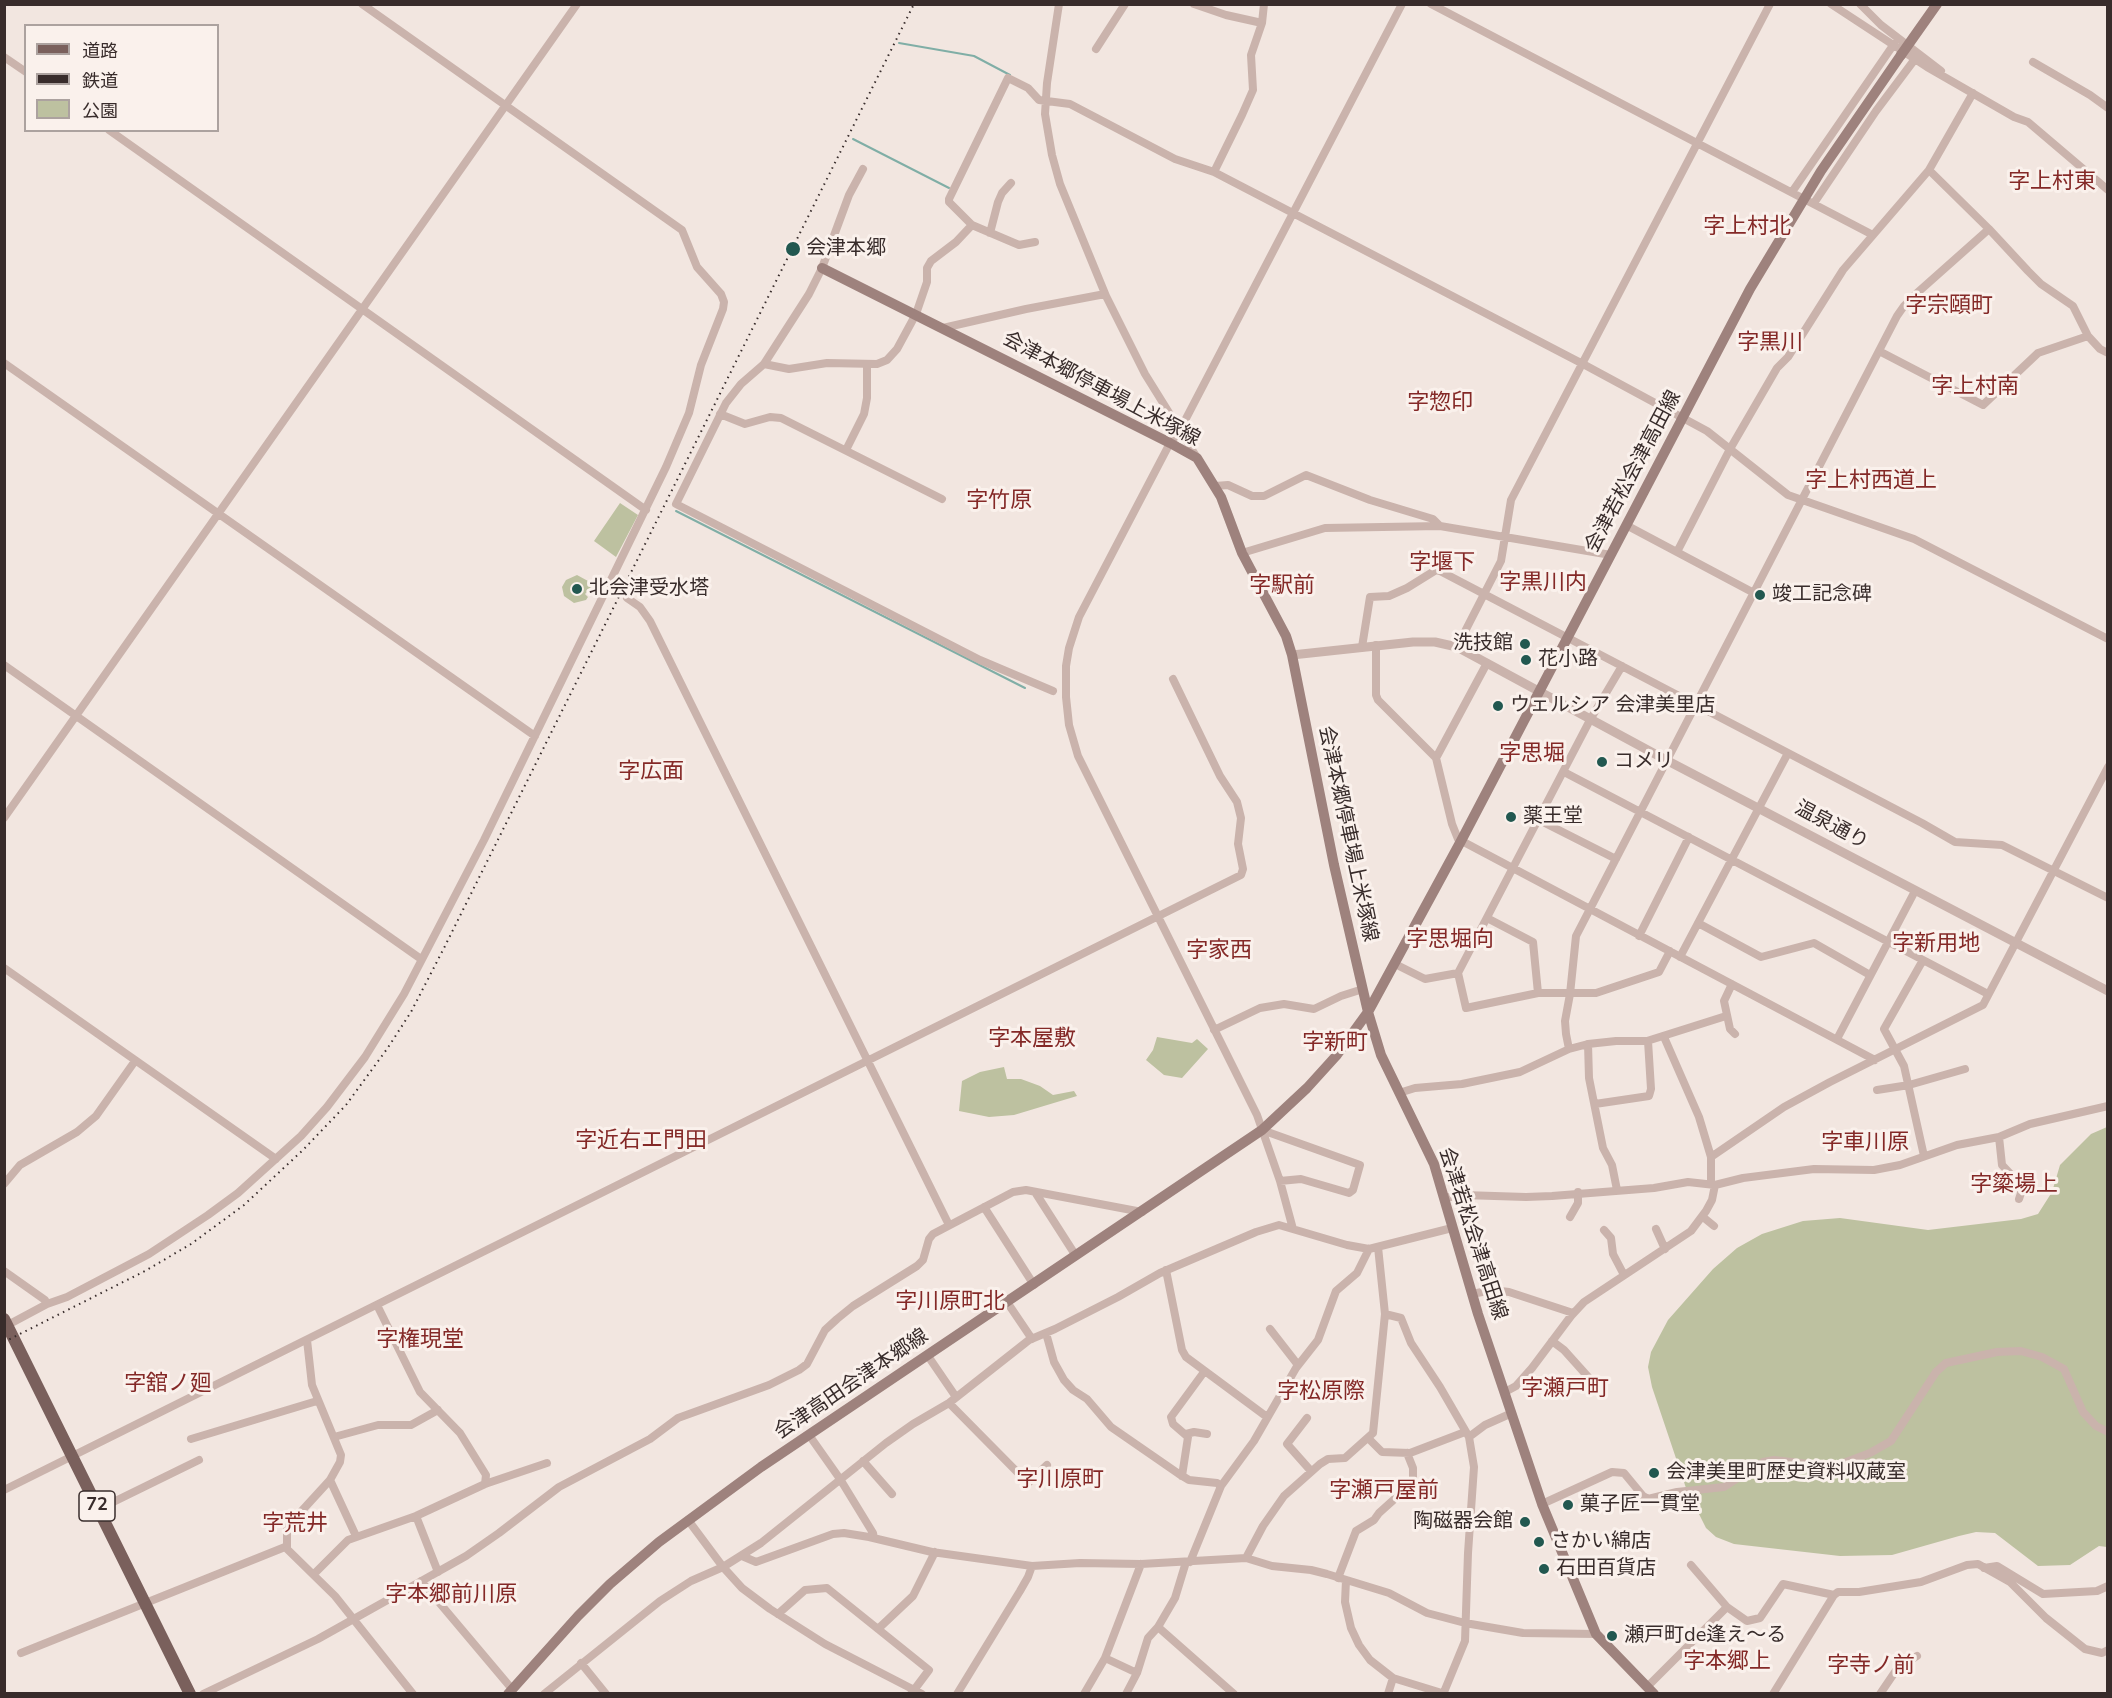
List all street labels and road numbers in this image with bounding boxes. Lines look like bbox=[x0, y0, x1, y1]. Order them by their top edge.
street label: 会津本郷停車場上米塚線 bbox=[998, 328, 1204, 452]
street label: 会津若松会津高田線 bbox=[1581, 387, 1687, 557]
street label: 会津本郷停車場上米塚線 bbox=[1312, 724, 1382, 944]
street label: 温泉通り bbox=[1790, 797, 1872, 855]
street label: 会津若松会津高田線 bbox=[1433, 1145, 1511, 1323]
street label: 会津高田会津本郷線 bbox=[771, 1325, 933, 1445]
road number: 72 bbox=[79, 1491, 115, 1521]

